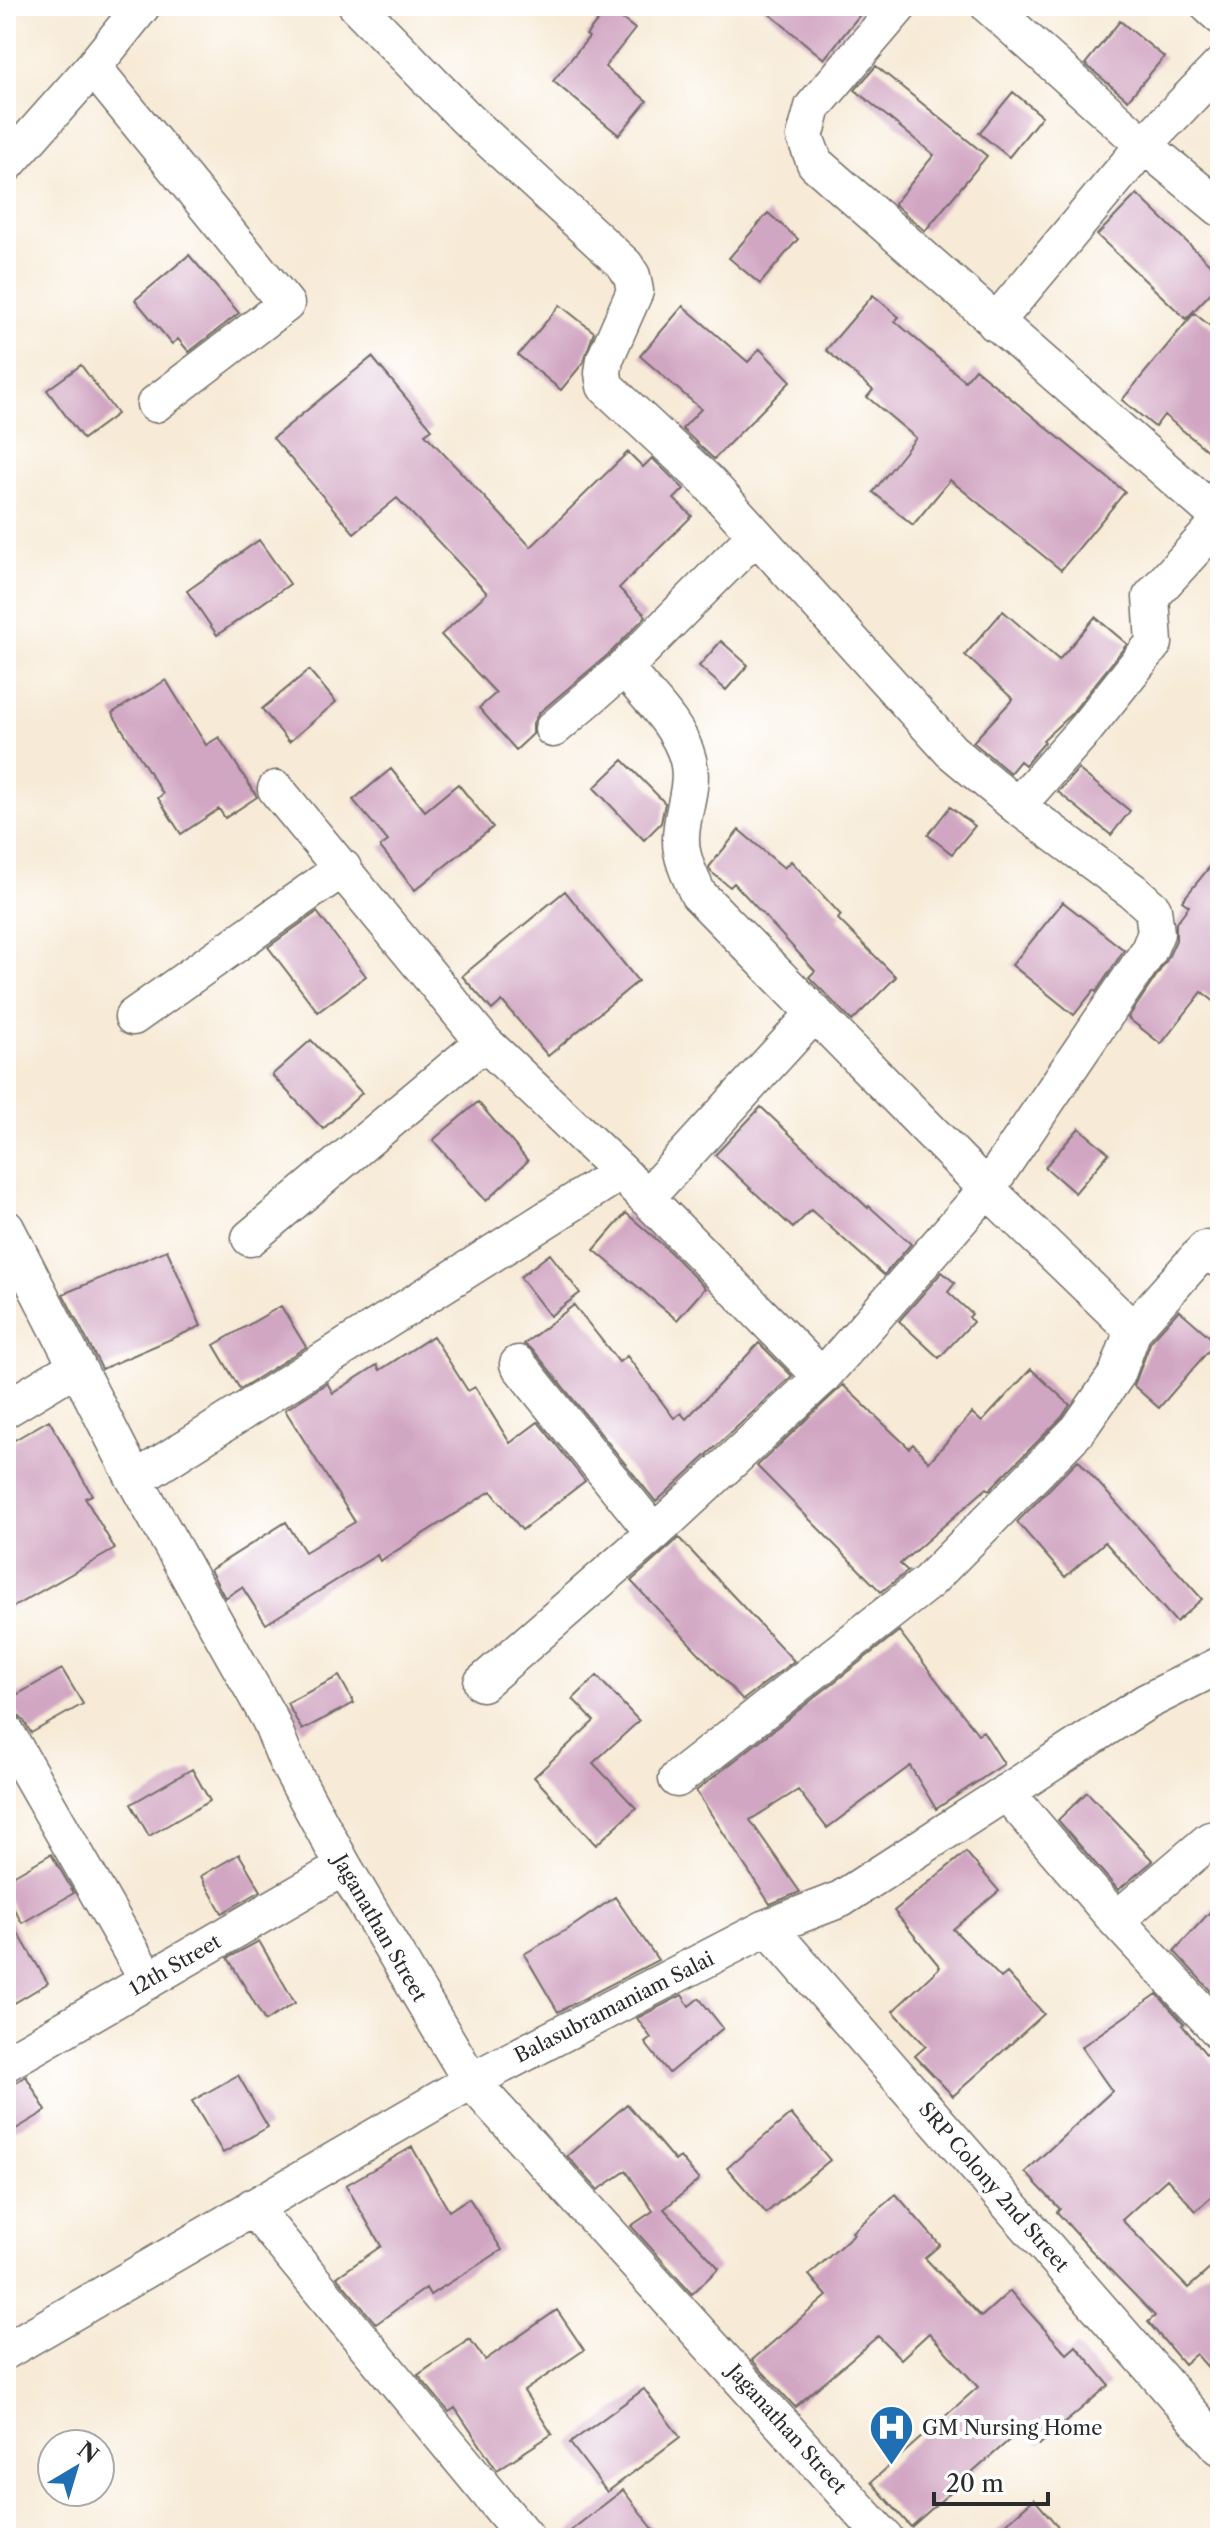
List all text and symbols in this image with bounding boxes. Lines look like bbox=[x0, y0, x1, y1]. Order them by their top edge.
street label: Jaganathan Street bbox=[327, 1847, 432, 2006]
street label: 12th Street bbox=[125, 1929, 225, 2001]
street label: Balasubramaniam Salai bbox=[510, 1946, 718, 2068]
street label: SRP Colony 2nd Street bbox=[914, 2097, 1074, 2277]
street label: Jaganathan Street bbox=[720, 2357, 852, 2499]
hospital icon: GM Nursing Home bbox=[867, 2404, 915, 2467]
place label: GM Nursing Home bbox=[922, 2416, 1102, 2440]
north arrow bbox=[36, 2428, 116, 2508]
text: N bbox=[72, 2436, 104, 2469]
scale bar bbox=[934, 2456, 1048, 2506]
text: 20 m bbox=[946, 2469, 1004, 2498]

